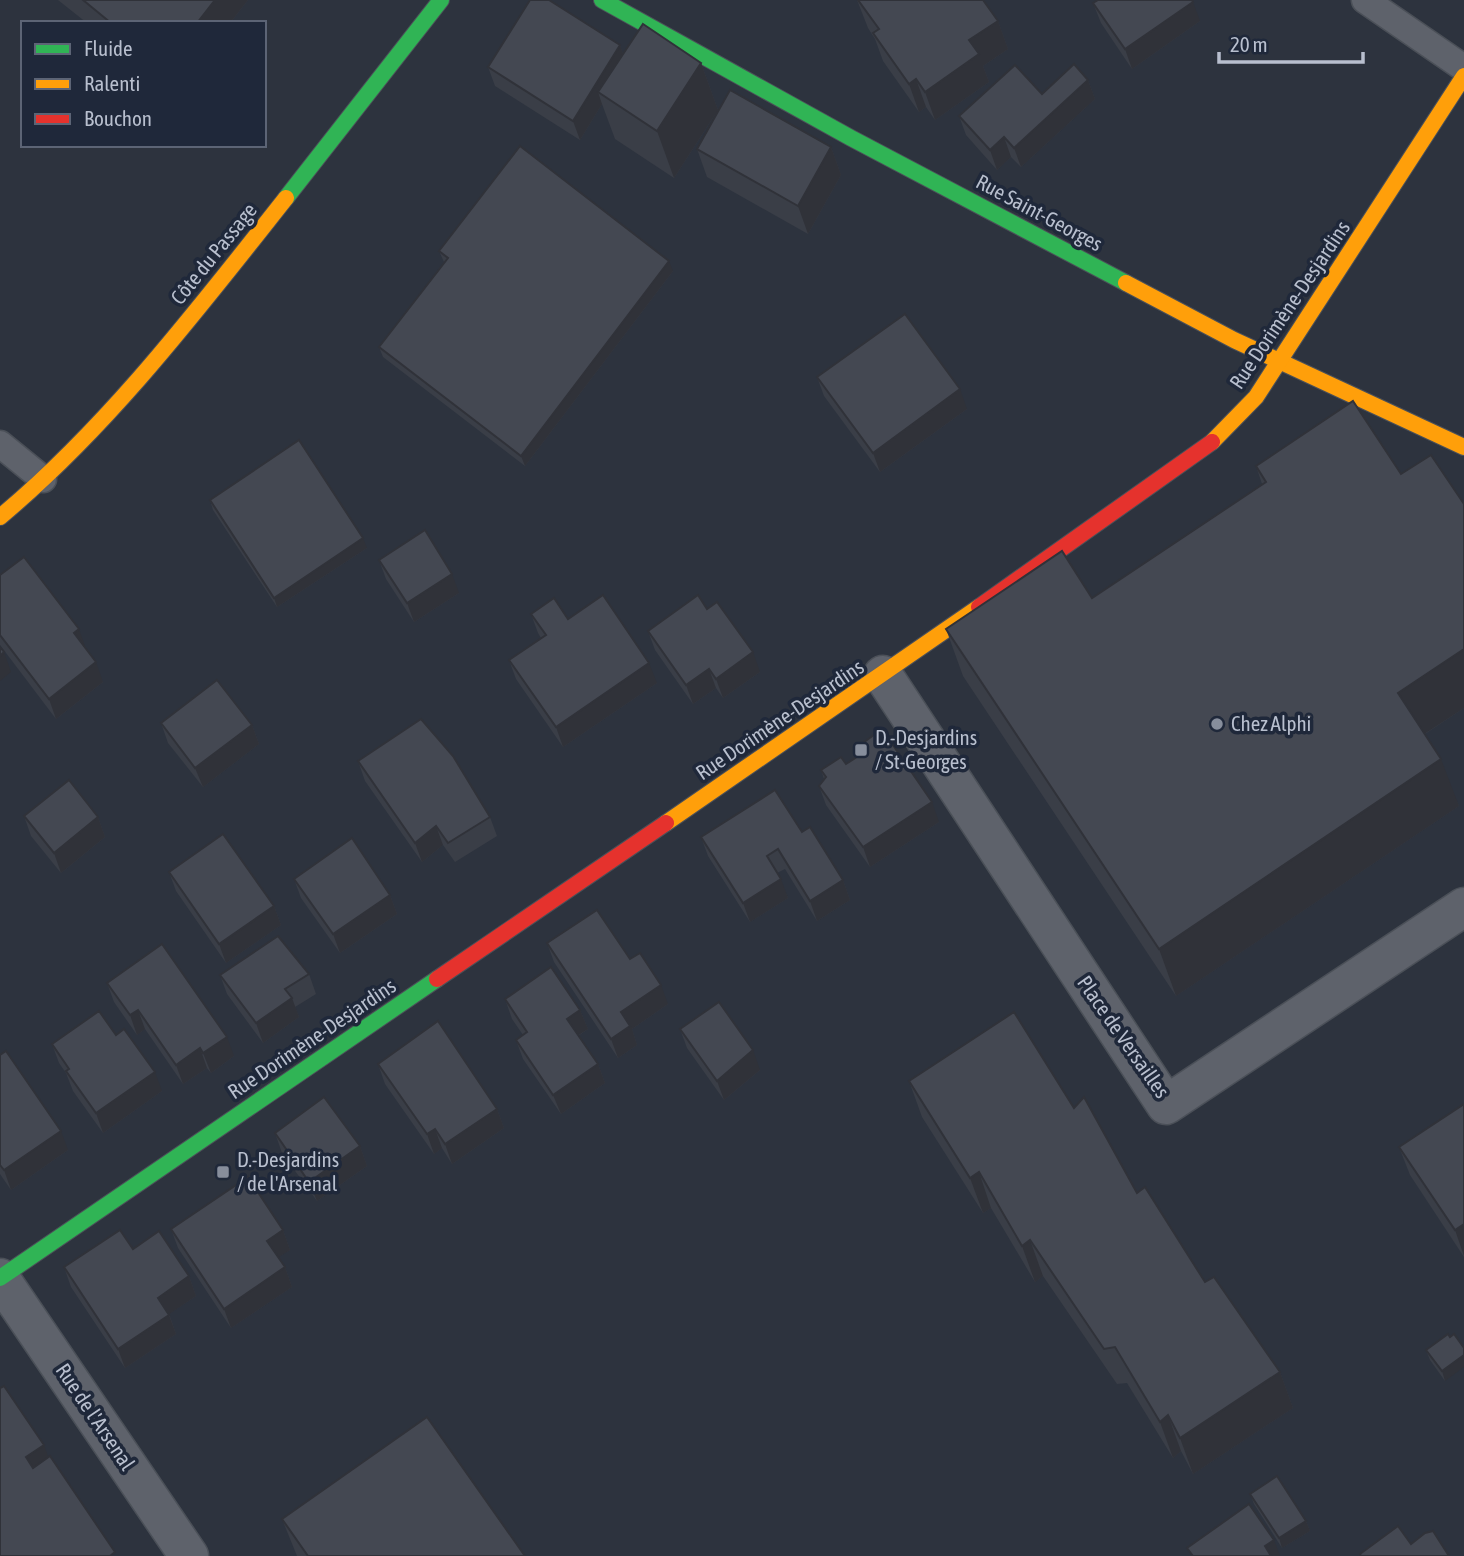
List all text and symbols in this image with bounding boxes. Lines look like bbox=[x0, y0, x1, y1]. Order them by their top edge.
legend bbox=[21, 21, 266, 147]
scale bar bbox=[1219, 21, 1362, 65]
text: 20 m bbox=[1230, 32, 1268, 56]
text: Fluide bbox=[84, 36, 133, 60]
text: Ralenti bbox=[84, 71, 140, 95]
text: Bouchon bbox=[84, 106, 152, 130]
street label: Rue Saint-Georges bbox=[972, 169, 1107, 255]
street label: Côte du Passage bbox=[165, 198, 261, 309]
street label: Rue Dorimène-Desjardins bbox=[1224, 216, 1354, 393]
street label: Rue Dorimène-Desjardins bbox=[691, 654, 868, 784]
place label: Chez Alphi bbox=[1231, 711, 1311, 735]
marker: Chez Alphi bbox=[1209, 716, 1225, 732]
place label: D.-Desjardins / St-Georges bbox=[875, 725, 977, 773]
marker: D.-Desjardins / St-Georges bbox=[853, 742, 869, 758]
street label: Place de Versailles bbox=[1073, 971, 1175, 1102]
street label: Rue Dorimène-Desjardins bbox=[223, 973, 400, 1103]
place label: D.-Desjardins / de l'Arsenal bbox=[237, 1147, 339, 1195]
marker: D.-Desjardins / de l'Arsenal bbox=[215, 1164, 231, 1180]
street label: Rue de l'Arsenal bbox=[51, 1359, 141, 1475]

